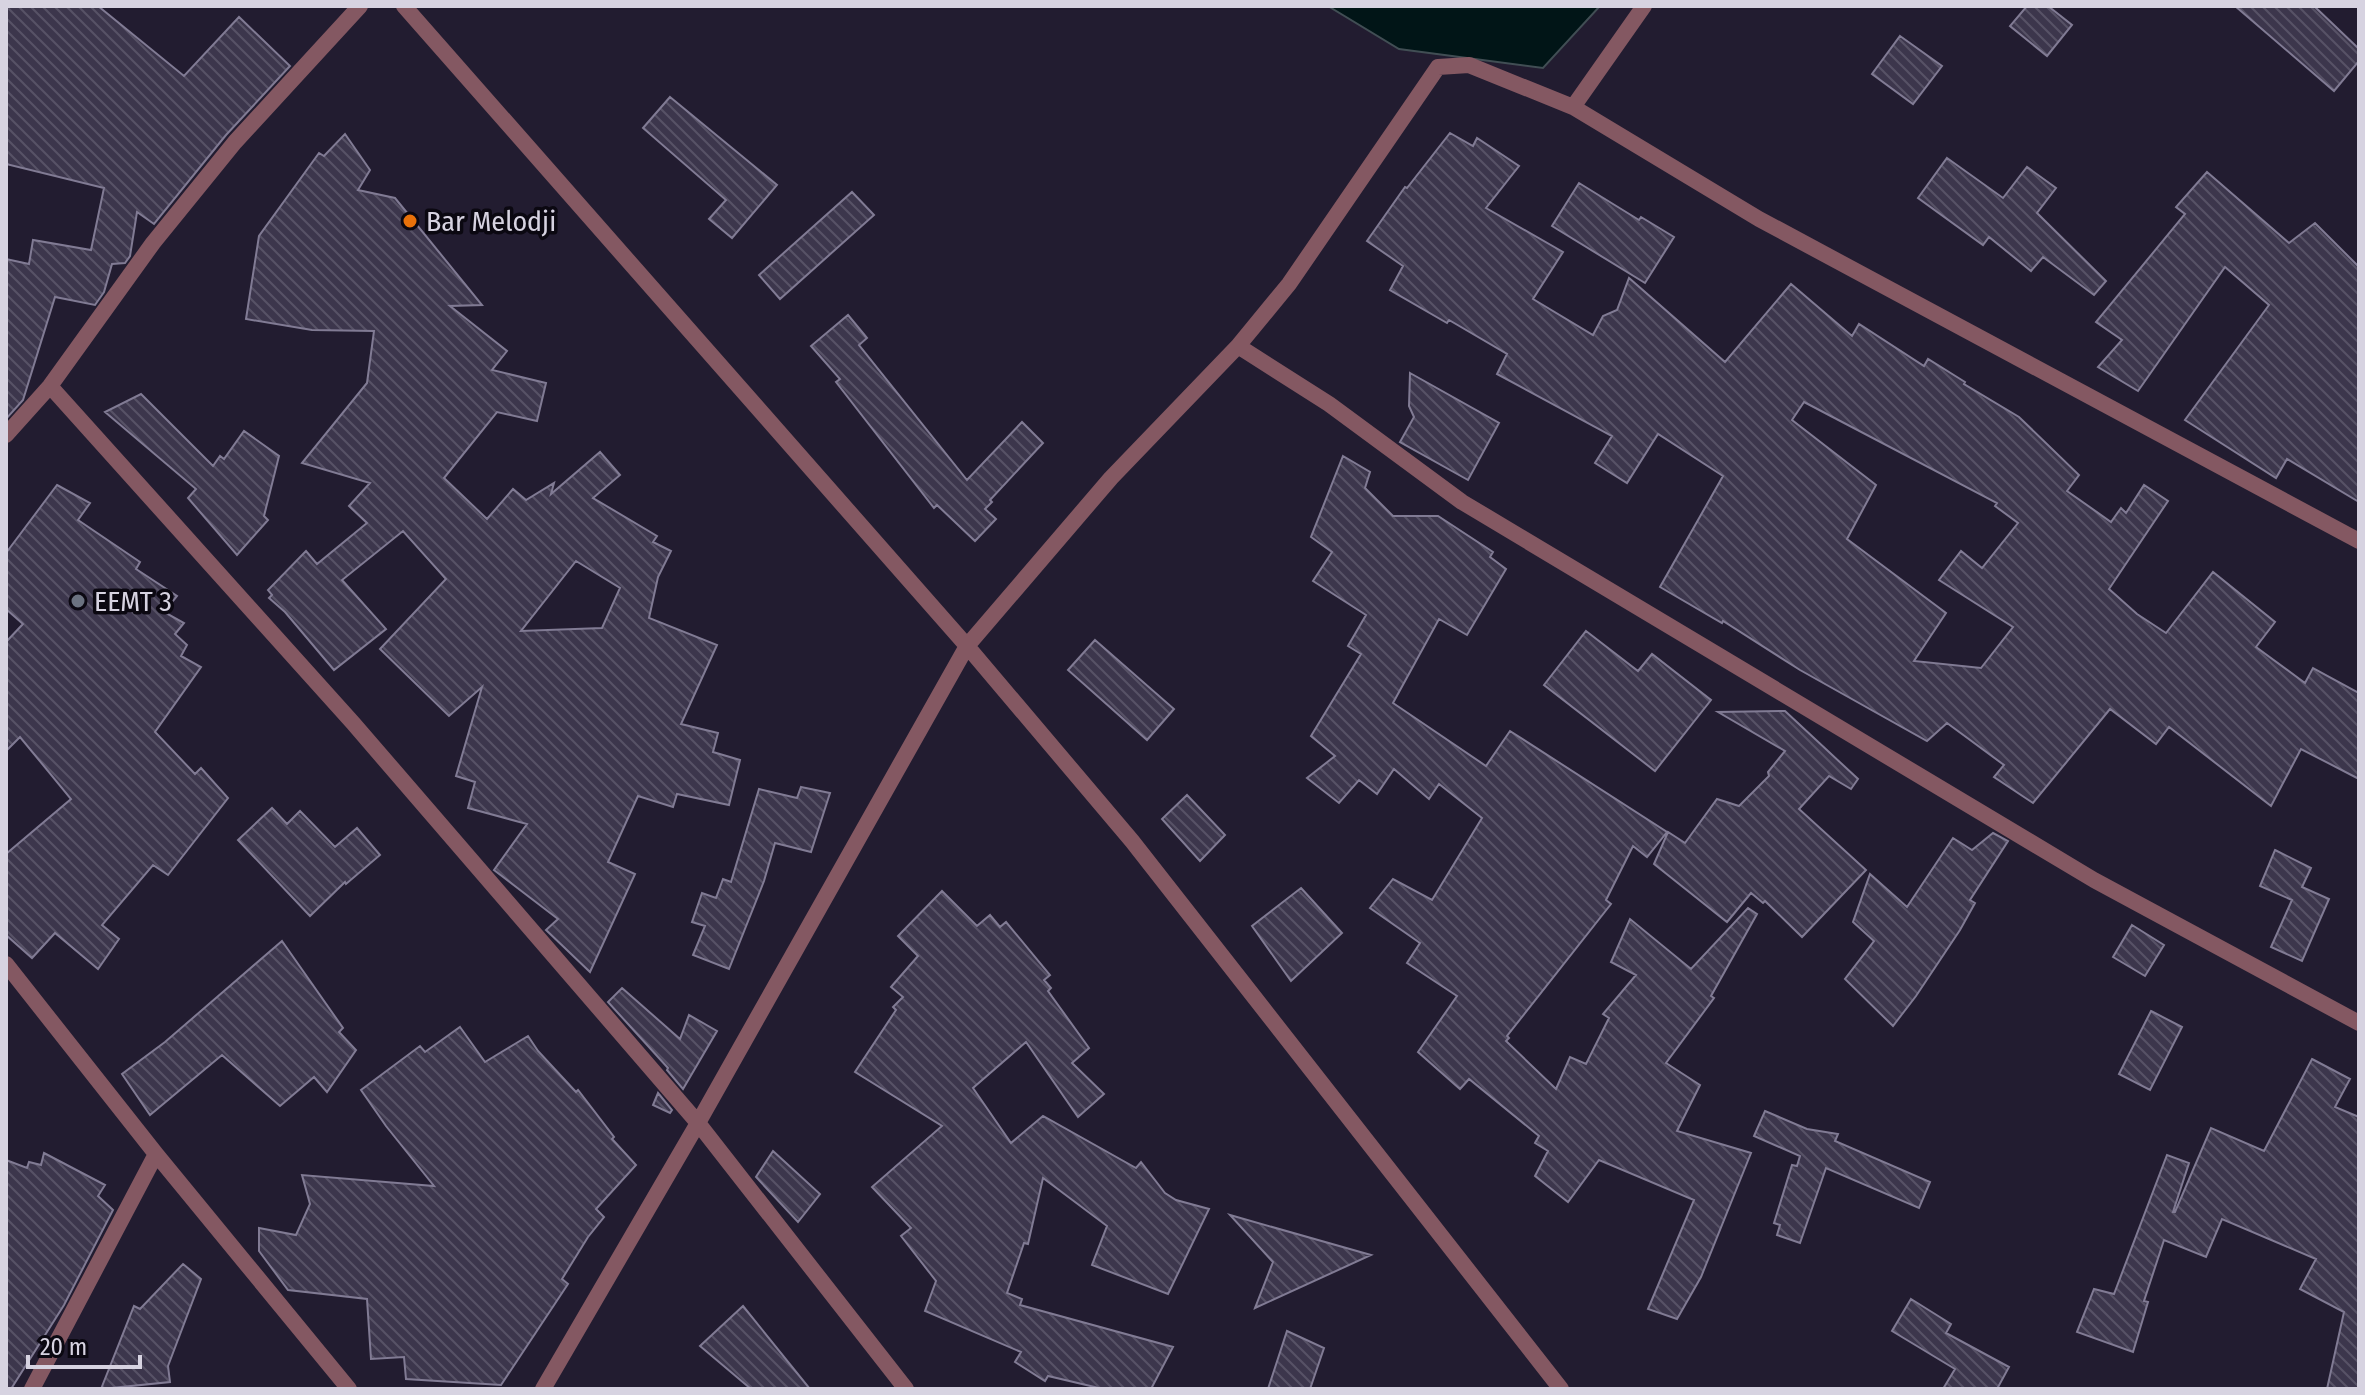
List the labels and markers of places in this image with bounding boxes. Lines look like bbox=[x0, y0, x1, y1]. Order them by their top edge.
place label: Bar Melodji bbox=[426, 205, 556, 238]
marker: Bar Melodji bbox=[401, 212, 419, 230]
place label: EEMT 3 bbox=[94, 585, 172, 618]
marker: EEMT 3 bbox=[69, 592, 87, 610]

